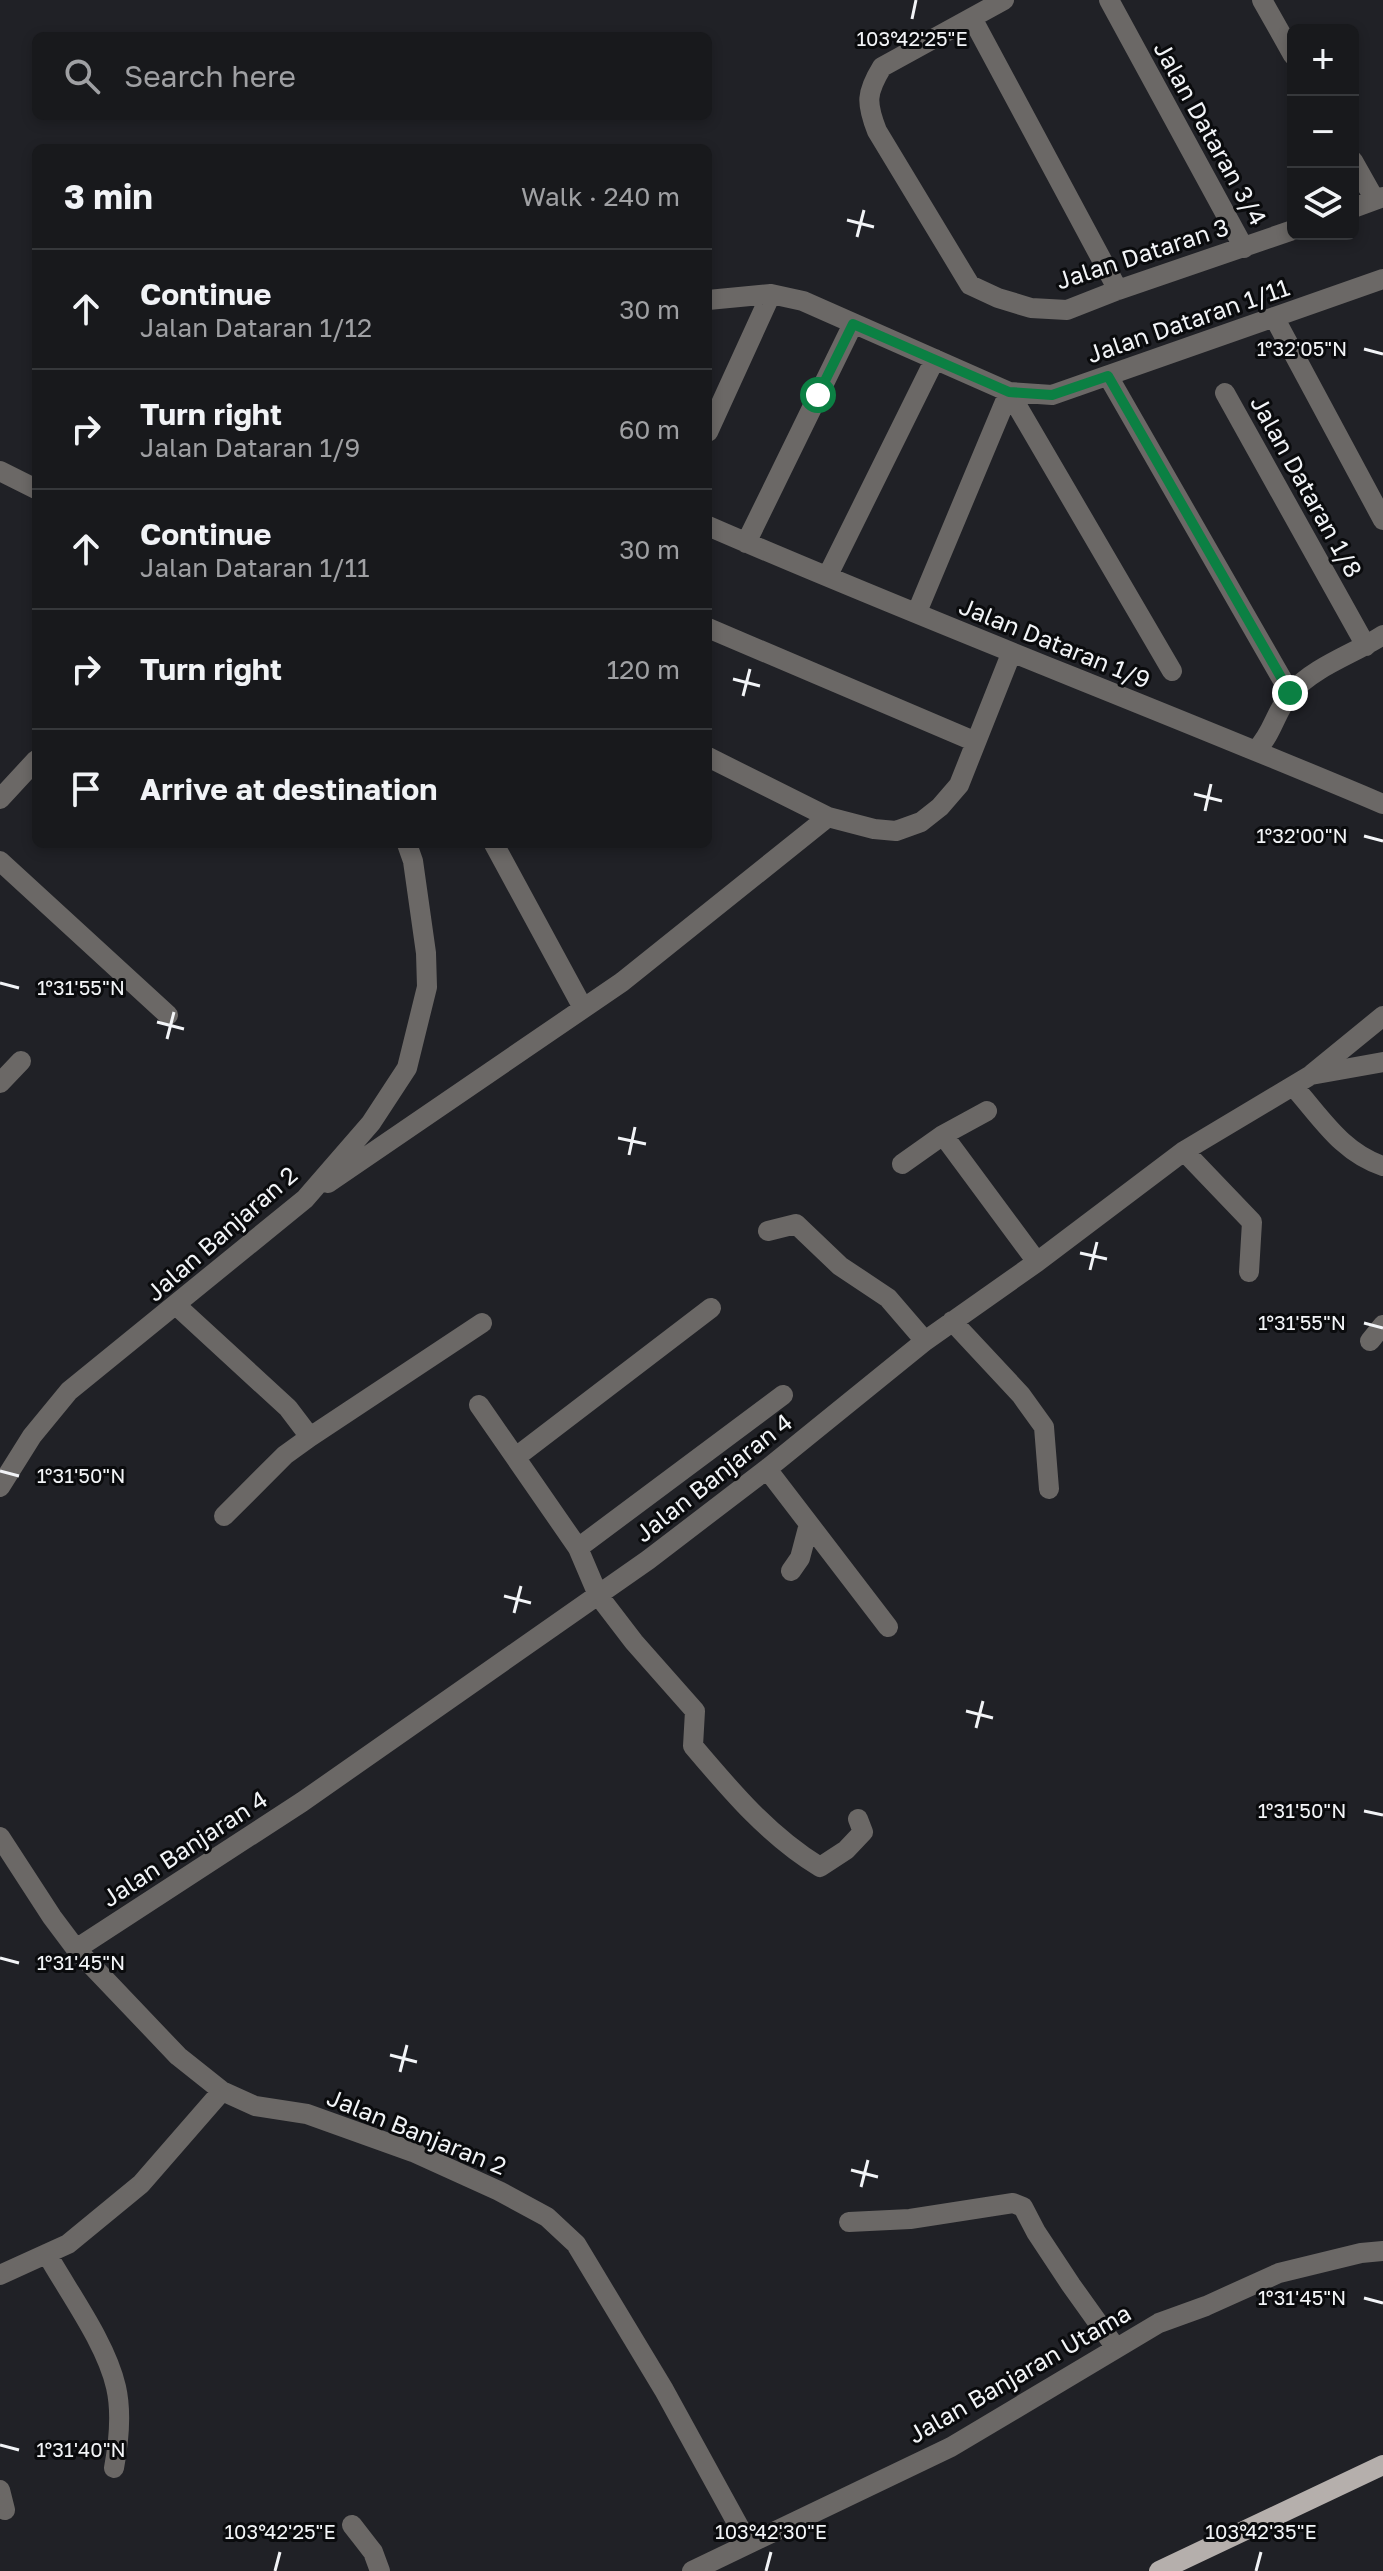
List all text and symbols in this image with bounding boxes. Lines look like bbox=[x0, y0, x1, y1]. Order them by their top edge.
map controls bbox=[1287, 24, 1359, 240]
button: + bbox=[1287, 24, 1359, 96]
text: 103°42'25"E bbox=[856, 26, 968, 50]
search box bbox=[32, 32, 712, 120]
street label: Jalan Dataran 3/4 bbox=[1148, 36, 1274, 230]
icon: search bbox=[60, 54, 104, 98]
text: Search here bbox=[124, 58, 296, 94]
button: − bbox=[1287, 96, 1359, 168]
button: layers bbox=[1287, 168, 1359, 240]
text: 3 min bbox=[64, 176, 153, 216]
text: Walk · 240 m bbox=[521, 181, 680, 212]
street label: Jalan Dataran 3 bbox=[1052, 211, 1232, 295]
street label: Jalan Dataran 1/11 bbox=[1083, 272, 1293, 368]
text: Continue bbox=[140, 276, 271, 312]
icon: ahead bbox=[64, 287, 108, 331]
text: 30 m bbox=[619, 294, 680, 325]
text: Jalan Dataran 1/12 bbox=[140, 312, 372, 343]
text: 1°32'05"N bbox=[1257, 336, 1347, 360]
route start bbox=[800, 377, 836, 413]
street label: Jalan Dataran 1/8 bbox=[1245, 390, 1369, 582]
text: Turn right bbox=[140, 396, 282, 432]
icon: right bbox=[64, 407, 108, 451]
text: 60 m bbox=[619, 414, 680, 445]
text: Jalan Dataran 1/9 bbox=[140, 432, 360, 463]
text: Continue bbox=[140, 516, 271, 552]
icon: ahead bbox=[64, 527, 108, 571]
text: 30 m bbox=[619, 534, 680, 565]
text: Jalan Dataran 1/11 bbox=[140, 552, 370, 583]
street label: Jalan Dataran 1/9 bbox=[955, 590, 1155, 694]
icon: right bbox=[64, 647, 108, 691]
text: Turn right bbox=[140, 651, 282, 687]
text: 120 m bbox=[607, 654, 680, 685]
route end bbox=[1272, 675, 1308, 711]
icon: arrive bbox=[64, 767, 108, 811]
text: Arrive at destination bbox=[140, 771, 437, 807]
text: 1°32'00"N bbox=[1256, 823, 1348, 847]
text: 1°31'55"N bbox=[37, 975, 125, 999]
street label: Jalan Banjaran 2 bbox=[140, 1160, 302, 1306]
text: 1°31'55"N bbox=[1258, 1310, 1346, 1334]
street label: Jalan Banjaran 4 bbox=[629, 1407, 797, 1547]
text: 1°31'50"N bbox=[37, 1463, 125, 1487]
street label: Jalan Banjaran 4 bbox=[96, 1784, 272, 1912]
text: 1°31'50"N bbox=[1258, 1798, 1346, 1822]
text: 1°31'45"N bbox=[37, 1950, 125, 1974]
street label: Jalan Banjaran 2 bbox=[323, 2082, 511, 2180]
text: 1°31'45"N bbox=[1258, 2285, 1346, 2309]
street label: Jalan Banjaran Utama bbox=[903, 2297, 1135, 2449]
text: 1°31'40"N bbox=[36, 2437, 126, 2461]
text: 103°42'25"E bbox=[224, 2519, 336, 2543]
text: 103°42'30"E bbox=[715, 2519, 827, 2543]
text: 103°42'35"E bbox=[1205, 2519, 1317, 2543]

